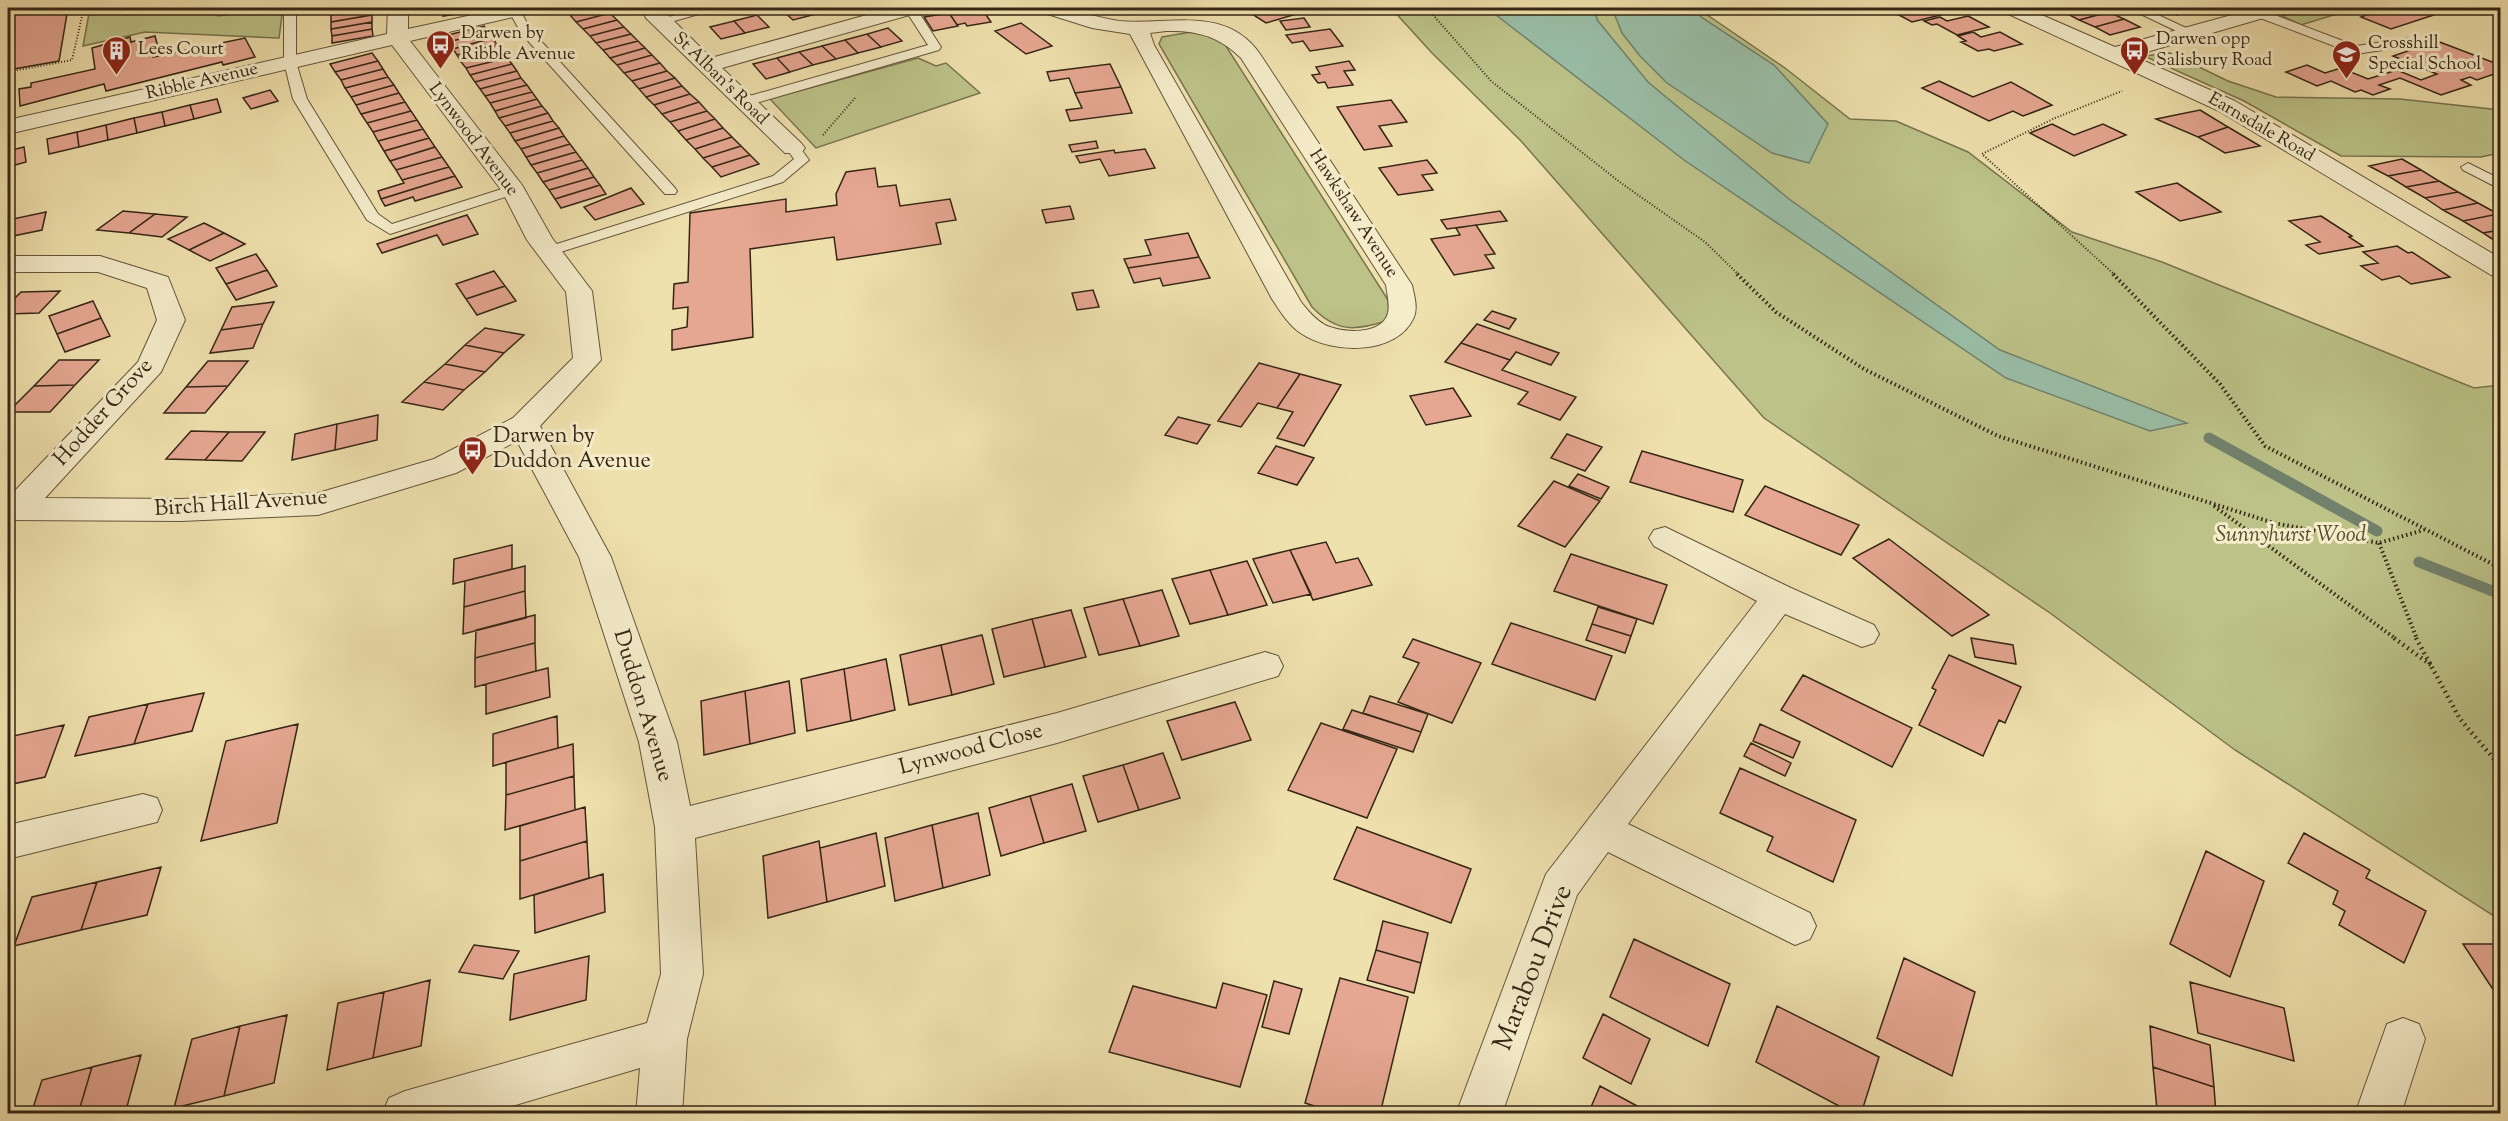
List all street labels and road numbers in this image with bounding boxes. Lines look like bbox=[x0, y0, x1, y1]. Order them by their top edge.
street label: St Alban's Road bbox=[666, 26, 774, 132]
street label: Ribble Avenue bbox=[143, 56, 261, 108]
street label: Lynwood Avenue bbox=[422, 78, 524, 202]
street label: Earnsdale Road bbox=[2203, 87, 2319, 169]
street label: Hawkshaw Avenue bbox=[1302, 145, 1404, 283]
street label: Hodder Grove bbox=[47, 352, 161, 474]
street label: Birch Hall Avenue bbox=[153, 482, 329, 526]
street label: Duddon Avenue bbox=[604, 626, 680, 786]
street label: Lynwood Close bbox=[896, 715, 1046, 785]
street label: Marabou Drive bbox=[1484, 879, 1584, 1057]

